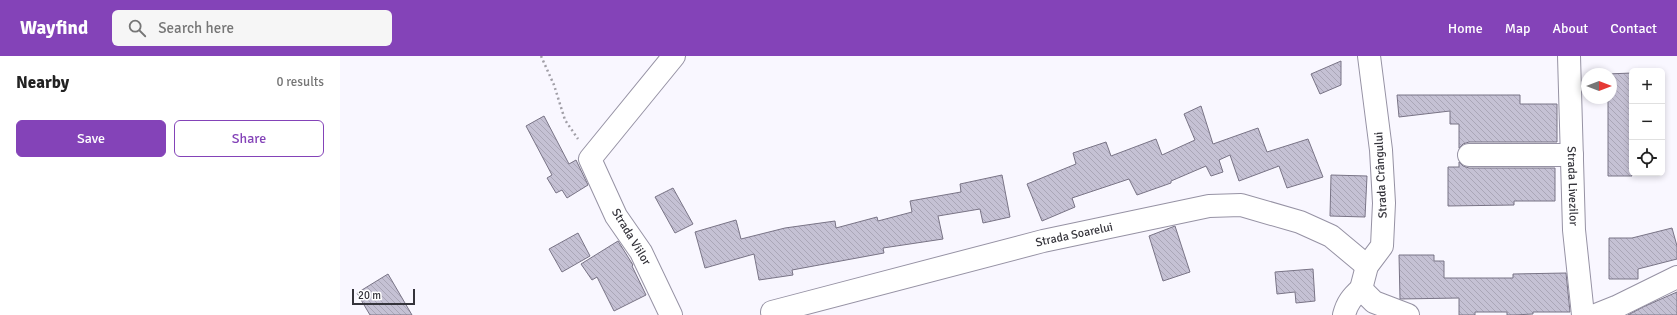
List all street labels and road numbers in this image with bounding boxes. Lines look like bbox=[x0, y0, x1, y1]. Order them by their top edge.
street label: Strada Crângului bbox=[1371, 131, 1391, 219]
street label: Strada Livezilor bbox=[1564, 146, 1581, 227]
street label: Strada Viilor bbox=[608, 206, 654, 269]
street label: Strada Soarelui bbox=[1034, 219, 1114, 250]

